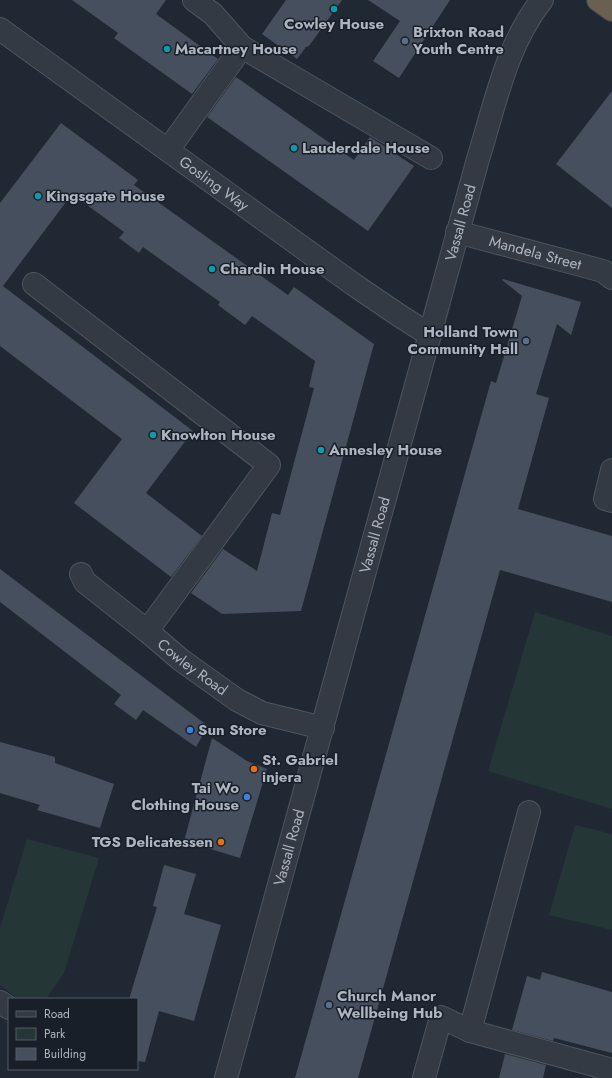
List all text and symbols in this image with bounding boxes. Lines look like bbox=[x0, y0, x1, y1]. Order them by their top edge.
marker: Cowley House bbox=[329, 4, 339, 14]
place label: Cowley House bbox=[284, 13, 384, 35]
place label: Brixton Road Youth Centre bbox=[412, 21, 504, 60]
marker: Brixton Road Youth Centre bbox=[400, 36, 410, 46]
place label: Macartney House bbox=[175, 38, 297, 60]
marker: Macartney House bbox=[162, 44, 172, 54]
place label: Lauderdale House bbox=[302, 137, 430, 159]
marker: Lauderdale House bbox=[289, 143, 299, 153]
street label: Gosling Way bbox=[175, 151, 254, 217]
street label: Vassall Road bbox=[440, 182, 482, 263]
place label: Kingsgate House bbox=[46, 185, 165, 207]
marker: Kingsgate House bbox=[33, 191, 43, 201]
street label: Mandela Street bbox=[487, 230, 584, 276]
place label: Chardin House bbox=[220, 258, 325, 280]
marker: Chardin House bbox=[207, 264, 217, 274]
place label: Holland Town Community Hall bbox=[408, 321, 518, 360]
marker: Holland Town Community Hall bbox=[521, 336, 531, 346]
place label: Knowlton House bbox=[161, 424, 276, 446]
marker: Knowlton House bbox=[148, 430, 158, 440]
place label: Annesley House bbox=[328, 439, 443, 461]
marker: Annesley House bbox=[316, 445, 326, 455]
street label: Vassall Road bbox=[354, 494, 396, 576]
street label: Cowley Road bbox=[152, 633, 232, 701]
place label: Sun Store bbox=[198, 719, 267, 741]
marker: Sun Store bbox=[185, 725, 195, 735]
place label: St. Gabriel injera bbox=[262, 749, 338, 788]
marker: St. Gabriel injera bbox=[249, 764, 259, 774]
place label: Tai Wo Clothing House bbox=[131, 777, 239, 816]
marker: Tai Wo Clothing House bbox=[242, 792, 252, 802]
street label: Vassall Road bbox=[268, 807, 310, 888]
place label: TGS Delicatessen bbox=[92, 831, 213, 853]
marker: TGS Delicatessen bbox=[216, 837, 226, 847]
place label: Church Manor Wellbeing Hub bbox=[337, 985, 442, 1024]
legend bbox=[8, 998, 138, 1070]
marker: Church Manor Wellbeing Hub bbox=[324, 1000, 334, 1010]
text: Road bbox=[44, 1005, 70, 1023]
text: Park bbox=[44, 1025, 66, 1043]
text: Building bbox=[44, 1045, 86, 1063]

